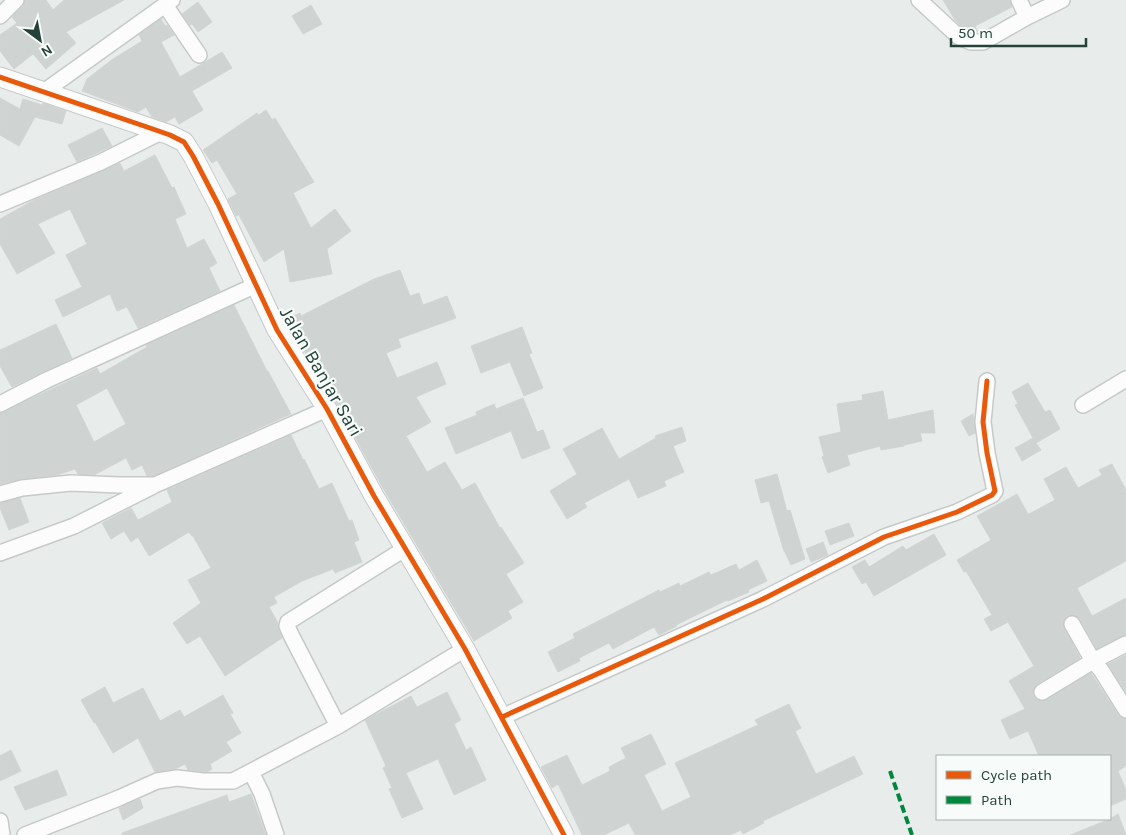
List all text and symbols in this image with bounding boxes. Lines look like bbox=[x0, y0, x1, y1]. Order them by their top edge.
north arrow bbox=[15, 15, 65, 65]
scale bar bbox=[951, 15, 1086, 47]
text: 50 m bbox=[958, 24, 993, 42]
text: N bbox=[38, 41, 55, 60]
street label: Jalan Banjar Sari bbox=[275, 303, 367, 441]
legend bbox=[936, 755, 1111, 820]
text: Cycle path bbox=[981, 766, 1052, 784]
text: Path bbox=[981, 791, 1012, 809]

